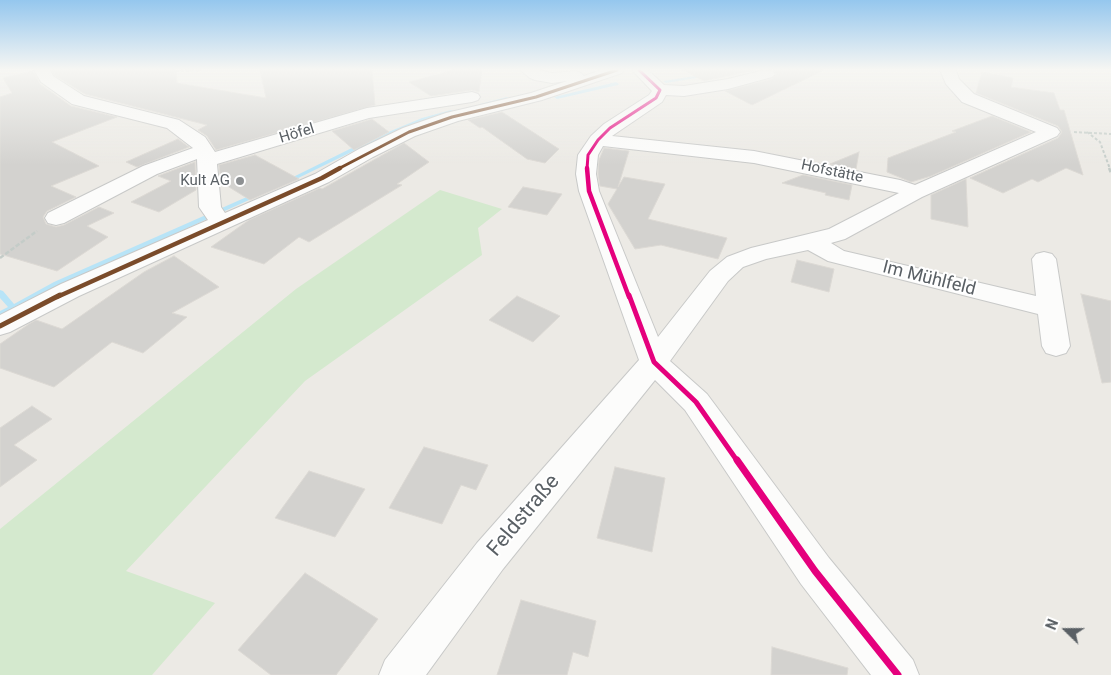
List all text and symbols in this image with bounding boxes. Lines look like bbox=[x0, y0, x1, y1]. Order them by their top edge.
street label: Höfel bbox=[277, 120, 317, 148]
street label: Hofstätte bbox=[799, 157, 865, 187]
place label: Kult AG bbox=[180, 172, 230, 190]
marker: Kult AG bbox=[234, 175, 246, 187]
street label: Im Mühlfeld bbox=[880, 257, 978, 301]
street label: Feldstraße bbox=[483, 470, 565, 562]
north arrow bbox=[1041, 605, 1091, 655]
text: N bbox=[1043, 617, 1061, 632]

